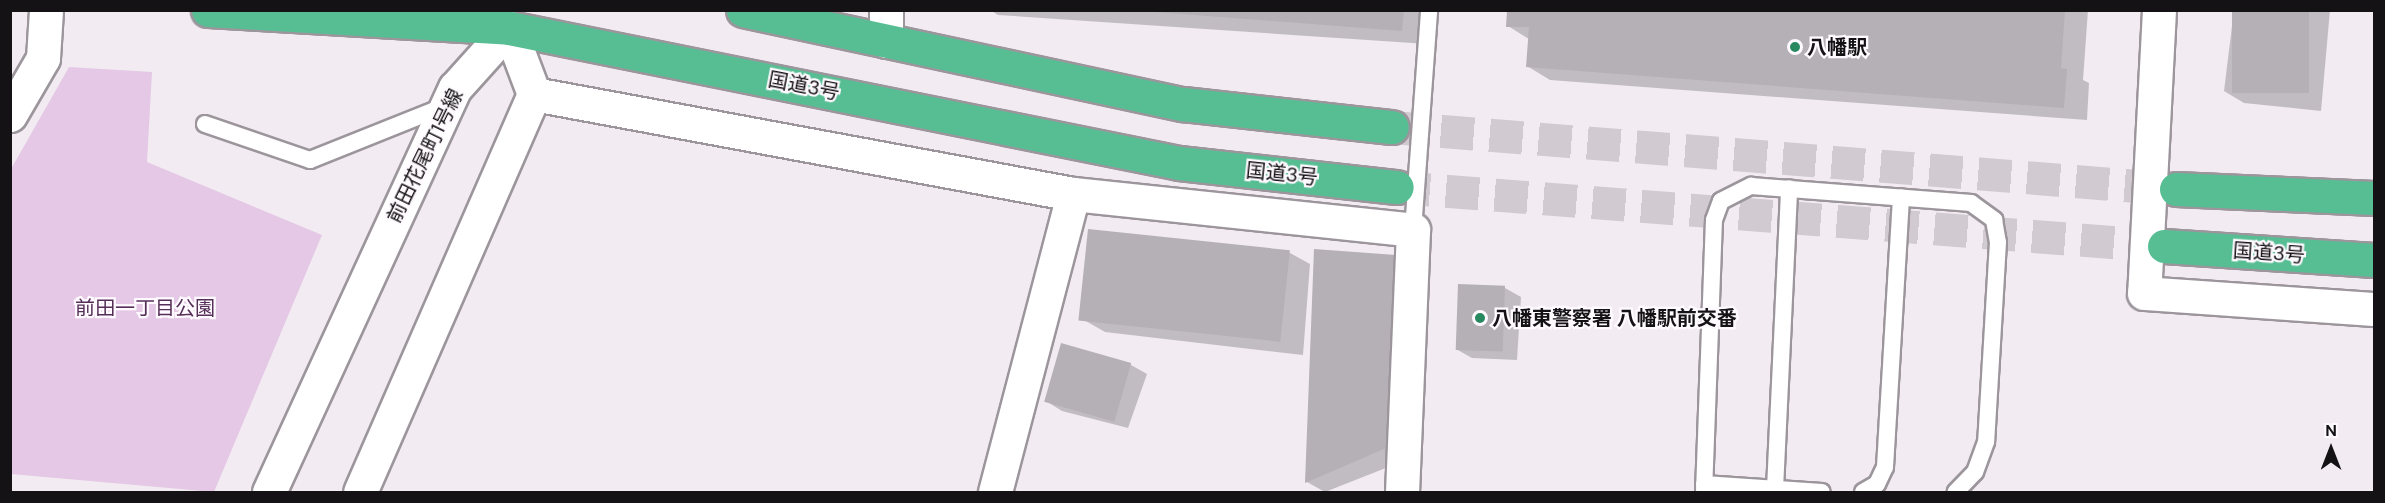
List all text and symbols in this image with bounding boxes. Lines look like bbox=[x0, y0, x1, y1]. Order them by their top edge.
place label: 八幡駅 bbox=[1807, 35, 1867, 59]
marker: 八幡駅 bbox=[1788, 40, 1802, 54]
street label: 国道3号 bbox=[766, 67, 842, 105]
street label: 前田花尾町1号線 bbox=[382, 85, 468, 227]
street label: 国道3号 bbox=[1245, 158, 1319, 190]
street label: 国道3号 bbox=[2232, 239, 2306, 267]
park label: 前田一丁目公園 bbox=[75, 296, 215, 320]
place label: 八幡東警察署 八幡駅前交番 bbox=[1492, 306, 1737, 330]
marker: 八幡東警察署 八幡駅前交番 bbox=[1473, 311, 1487, 325]
north arrow bbox=[2301, 419, 2361, 479]
text: N bbox=[2325, 420, 2337, 441]

